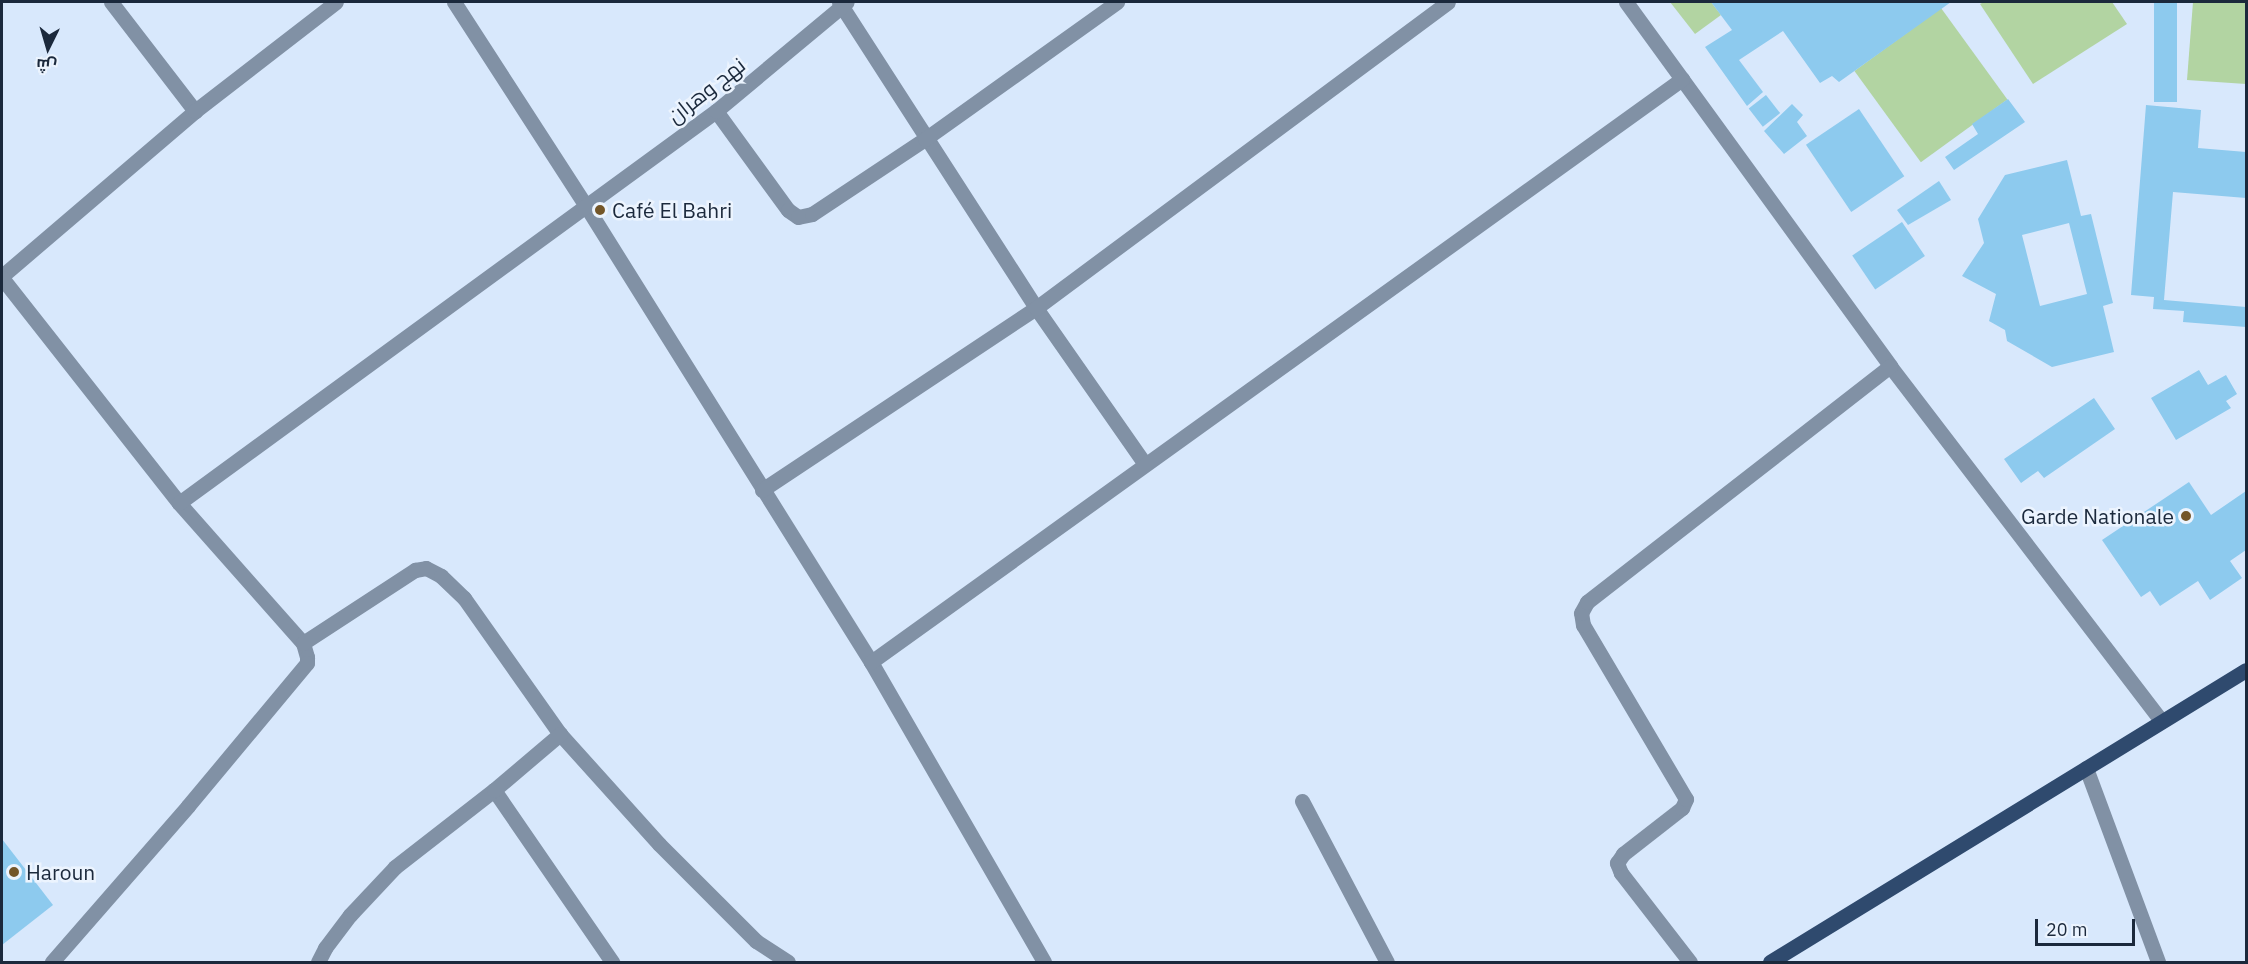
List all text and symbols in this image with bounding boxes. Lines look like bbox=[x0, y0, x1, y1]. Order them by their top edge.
north arrow bbox=[18, 18, 78, 78]
street label: نهج وهران bbox=[662, 52, 750, 128]
text: ش bbox=[35, 55, 58, 77]
place label: Café El Bahri bbox=[612, 197, 732, 223]
marker: Café El Bahri bbox=[593, 203, 607, 217]
place label: Garde Nationale bbox=[2021, 503, 2174, 529]
marker: Garde Nationale bbox=[2179, 509, 2193, 523]
place label: Haroun bbox=[26, 859, 95, 885]
marker: Haroun bbox=[7, 865, 21, 879]
scale bar bbox=[2038, 907, 2138, 945]
text: 20 m bbox=[2046, 918, 2088, 941]

